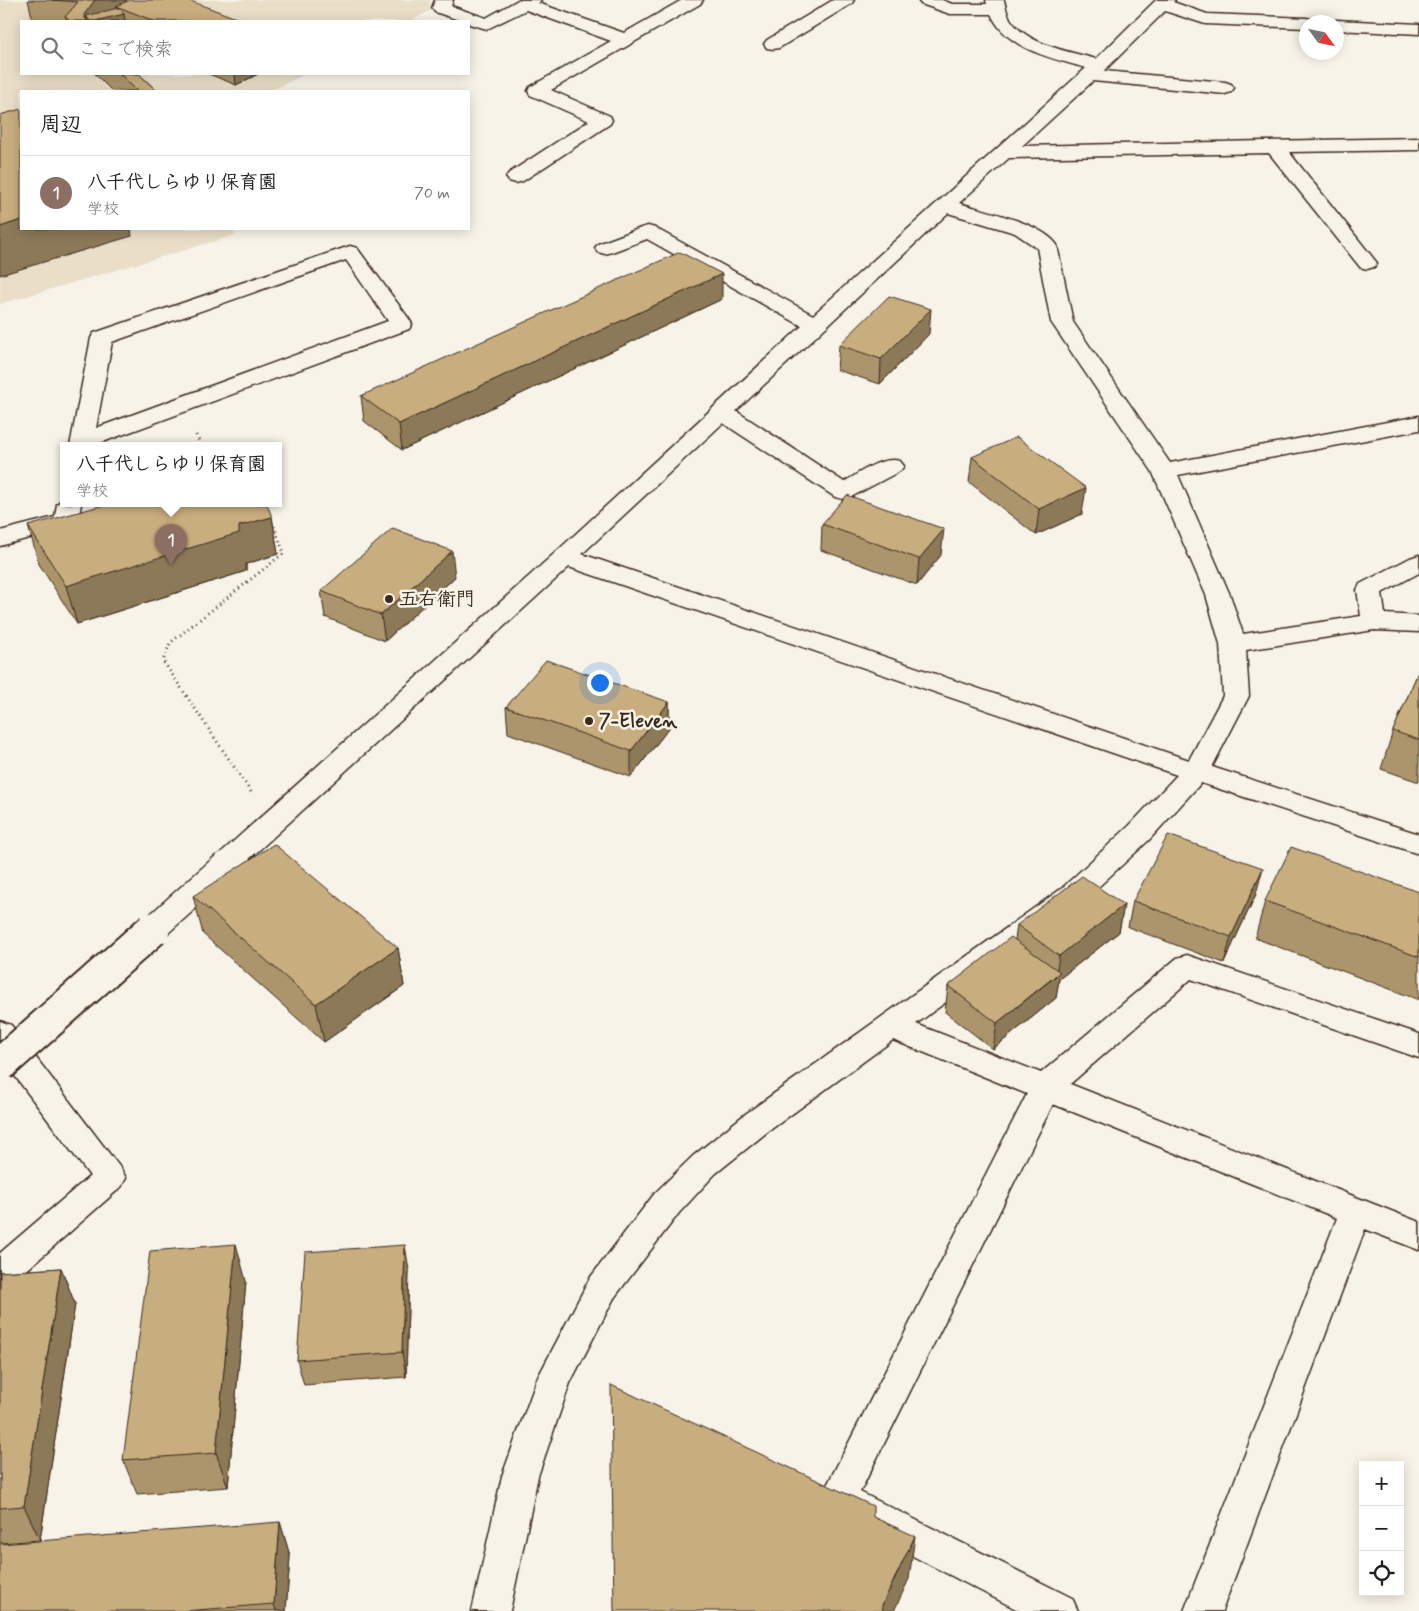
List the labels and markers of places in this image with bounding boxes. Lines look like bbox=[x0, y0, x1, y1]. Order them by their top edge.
pin: 1 bbox=[155, 524, 187, 565]
place label: 五右衛門 bbox=[399, 587, 475, 612]
marker: 五右衛門 bbox=[383, 593, 395, 605]
place label: 7-Eleven bbox=[599, 709, 677, 734]
marker: 7-Eleven bbox=[583, 715, 595, 727]

